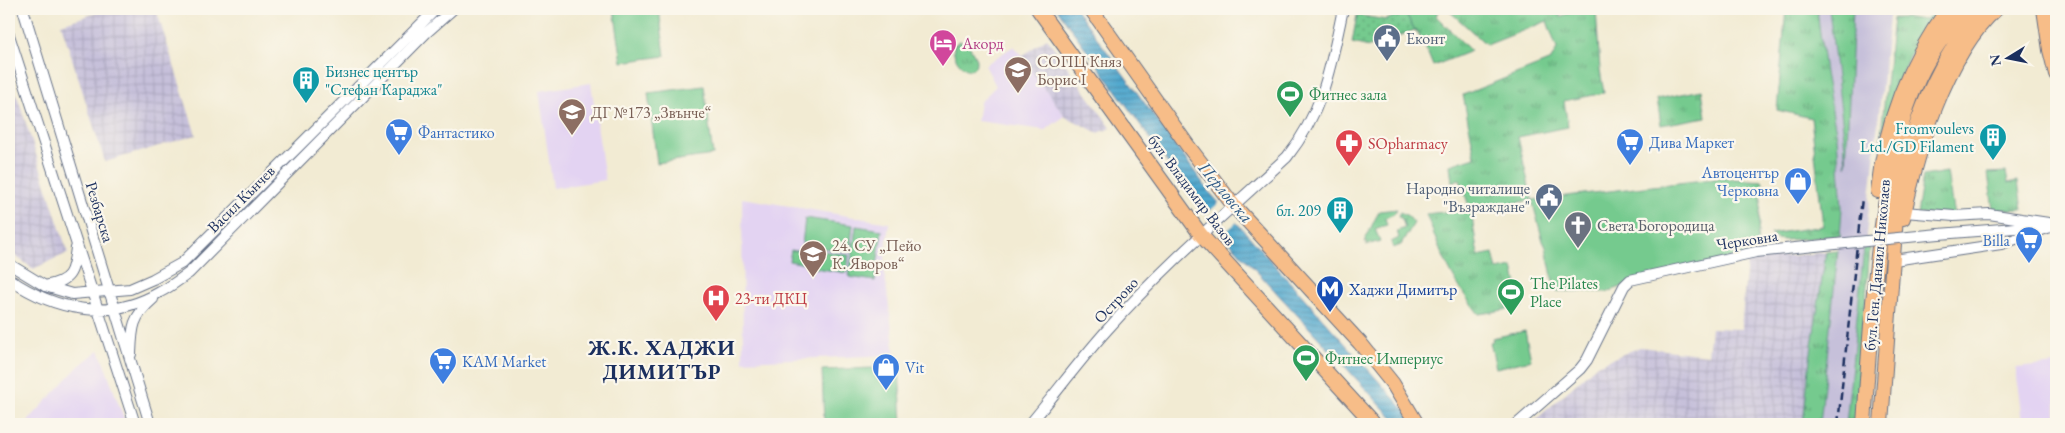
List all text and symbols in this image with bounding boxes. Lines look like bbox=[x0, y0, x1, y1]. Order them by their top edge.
public building icon: Еконт bbox=[1372, 23, 1402, 62]
hotel icon: Акорд bbox=[928, 28, 958, 67]
place label: Еконт bbox=[1406, 28, 1446, 49]
north arrow bbox=[1982, 32, 2032, 82]
place label: Акорд bbox=[961, 33, 1004, 54]
place label: СОПЦ Княз Борис I bbox=[1037, 51, 1122, 90]
text: N bbox=[1985, 52, 2005, 67]
school or university icon: СОПЦ Княз Борис I bbox=[1003, 55, 1033, 94]
place label: Бизнес център "Стефан Караджа" bbox=[325, 61, 443, 100]
building icon: Бизнес център "Стефан Караджа" bbox=[291, 65, 321, 104]
sports icon: Фитнес зала bbox=[1275, 79, 1305, 118]
place label: Фитнес зала bbox=[1309, 84, 1388, 105]
school or university icon: ДГ №173 „Звънче“ bbox=[557, 97, 587, 136]
place label: ДГ №173 „Звънче“ bbox=[591, 102, 712, 123]
supermarket icon: Фантастико bbox=[384, 117, 414, 156]
place label: Fromvoulevs Ltd./GD Filament bbox=[1860, 118, 1974, 157]
place label: Фантастико bbox=[418, 122, 495, 143]
building icon: Fromvoulevs Ltd./GD Filament bbox=[1978, 122, 2008, 161]
supermarket icon: Дива Маркет bbox=[1615, 127, 1645, 166]
pharmacy icon: SOpharmacy bbox=[1334, 128, 1364, 167]
street label: бул. Владимир Вазов bbox=[1143, 130, 1241, 250]
place label: Дива Маркет bbox=[1649, 132, 1734, 153]
place label: SOpharmacy bbox=[1368, 133, 1449, 154]
water label: Перловска bbox=[1192, 156, 1258, 228]
street label: Васил Кънчев bbox=[203, 161, 279, 237]
place label: Автоцентър Черковна bbox=[1701, 162, 1780, 201]
shop icon: Автоцентър Черковна bbox=[1783, 166, 1813, 205]
place label: Народно читалище "Възраждане" bbox=[1406, 178, 1530, 217]
street label: бул. Ген. Данаил Николаев bbox=[1859, 178, 1895, 351]
street label: Резбарска bbox=[81, 179, 119, 245]
public building icon: Народно читалище "Възраждане" bbox=[1534, 182, 1564, 221]
building icon: бл. 209 bbox=[1325, 195, 1355, 234]
place label: бл. 209 bbox=[1276, 200, 1321, 221]
church icon: Света Богородица bbox=[1563, 210, 1593, 249]
place label: Света Богородица bbox=[1597, 215, 1715, 236]
street label: Черковна bbox=[1715, 225, 1780, 255]
supermarket icon: Billa bbox=[2014, 225, 2044, 264]
place label: Billa bbox=[1983, 230, 2011, 251]
place label: 24. СУ „Пейо К. Яворов“ bbox=[832, 235, 922, 274]
school or university icon: 24. СУ „Пейо К. Яворов“ bbox=[798, 239, 828, 278]
street label: Острово bbox=[1089, 272, 1143, 328]
place label: The Pilates Place bbox=[1530, 273, 1598, 312]
metro station icon: Хаджи Димитър bbox=[1315, 274, 1345, 313]
sports icon: The Pilates Place bbox=[1496, 277, 1526, 316]
place label: Хаджи Димитър bbox=[1348, 279, 1457, 300]
hospital icon: 23-ти ДКЦ bbox=[701, 283, 731, 322]
place label: 23-ти ДКЦ bbox=[735, 288, 808, 309]
district label: Ж.К. ХАДЖИ ДИМИТЪР bbox=[587, 334, 736, 385]
sports icon: Фитнес Империус bbox=[1291, 343, 1321, 382]
supermarket icon: KAM Market bbox=[428, 346, 458, 385]
place label: Фитнес Империус bbox=[1325, 348, 1443, 369]
place label: KAM Market bbox=[462, 351, 546, 372]
shop icon: Vit bbox=[871, 352, 901, 391]
place label: Vit bbox=[905, 357, 924, 378]

